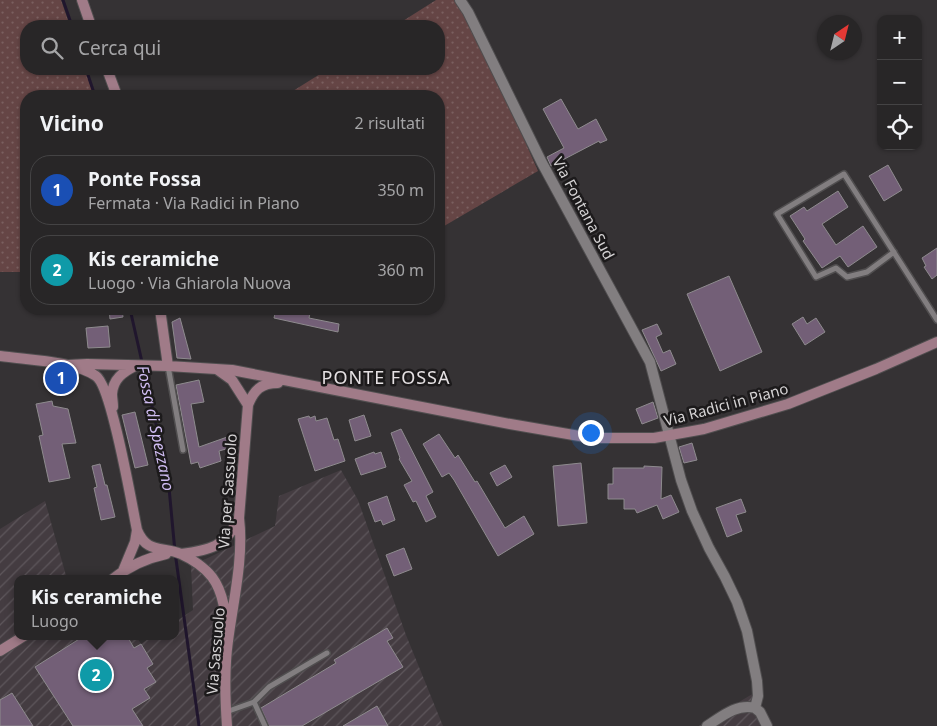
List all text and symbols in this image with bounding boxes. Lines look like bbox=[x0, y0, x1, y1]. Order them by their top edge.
north arrow bbox=[817, 15, 862, 60]
map controls bbox=[877, 15, 922, 150]
button: + bbox=[877, 15, 922, 60]
search box bbox=[20, 20, 445, 75]
icon: search bbox=[38, 34, 66, 62]
text: Cerca qui bbox=[78, 35, 161, 61]
button: − bbox=[877, 60, 922, 105]
button: locate bbox=[877, 105, 922, 150]
text: Vicino bbox=[40, 109, 104, 137]
text: 2 risultati bbox=[355, 112, 425, 134]
street label: Via Fontana Sud bbox=[549, 153, 619, 263]
text: Ponte Fossa bbox=[88, 166, 201, 192]
text: 1 bbox=[52, 179, 62, 201]
text: 350 m bbox=[377, 179, 424, 201]
text: Fermata · Via Radici in Piano bbox=[88, 192, 300, 214]
text: Kis ceramiche bbox=[88, 246, 219, 272]
text: 2 bbox=[52, 259, 62, 281]
text: 360 m bbox=[377, 259, 424, 281]
text: Luogo · Via Ghiarola Nuova bbox=[88, 272, 291, 294]
pin: 1 bbox=[45, 359, 77, 397]
water label: Fossa di Spezzano bbox=[132, 363, 180, 493]
district label: PONTE FOSSA bbox=[322, 365, 451, 389]
street label: Via Radici in Piano bbox=[662, 378, 790, 430]
your location bbox=[578, 420, 604, 446]
street label: Via per Sassuolo bbox=[213, 433, 241, 549]
popup bbox=[14, 575, 179, 640]
text: Kis ceramiche bbox=[31, 584, 162, 610]
street label: Via Sassuolo bbox=[201, 607, 229, 695]
text: Luogo bbox=[31, 610, 78, 632]
pin: 2 bbox=[80, 656, 112, 694]

